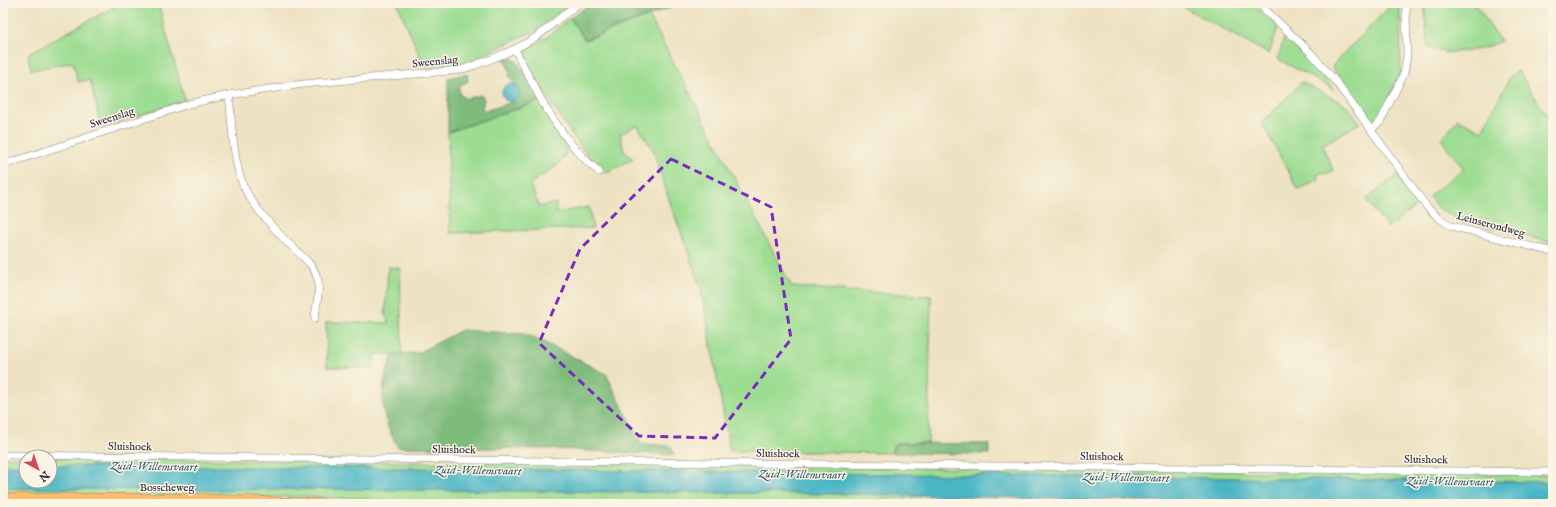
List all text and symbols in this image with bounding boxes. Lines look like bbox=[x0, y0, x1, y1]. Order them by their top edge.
street label: Sweenslag bbox=[411, 53, 460, 71]
street label: Sweenslag bbox=[88, 104, 137, 132]
street label: Leinserondweg bbox=[1455, 209, 1528, 241]
street label: Sluishoek bbox=[108, 440, 152, 454]
street label: Sluishoek bbox=[432, 443, 476, 457]
street label: Sluishoek bbox=[756, 447, 800, 461]
north arrow bbox=[18, 449, 58, 489]
street label: Sluishoek bbox=[1080, 450, 1124, 464]
street label: Sluishoek bbox=[1404, 453, 1448, 467]
water label: Zuid-Willemsvaart bbox=[109, 458, 199, 476]
water label: Zuid-Willemsvaart bbox=[433, 462, 523, 480]
water label: Zuid-Willemsvaart bbox=[757, 466, 847, 484]
text: N bbox=[35, 467, 53, 485]
water label: Zuid-Willemsvaart bbox=[1081, 469, 1171, 487]
water label: Zuid-Willemsvaart bbox=[1405, 473, 1495, 491]
street label: Bosscheweg bbox=[140, 481, 195, 495]

